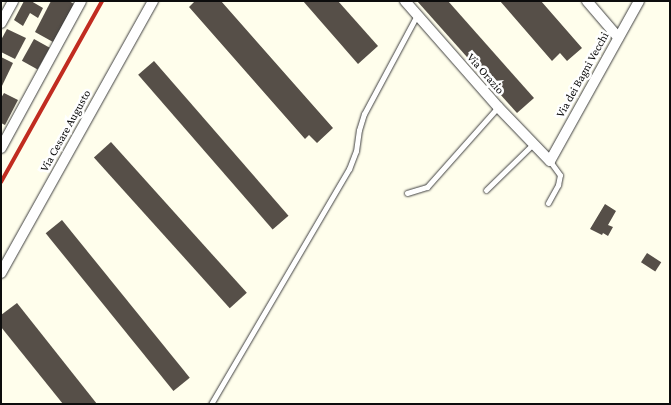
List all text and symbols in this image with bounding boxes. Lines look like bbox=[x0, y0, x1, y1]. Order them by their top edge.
street label: Via dei Bagni Vecchi bbox=[554, 30, 612, 120]
street label: Via Orazio bbox=[463, 51, 507, 97]
street label: Via Cesare Augusto bbox=[38, 88, 94, 174]

